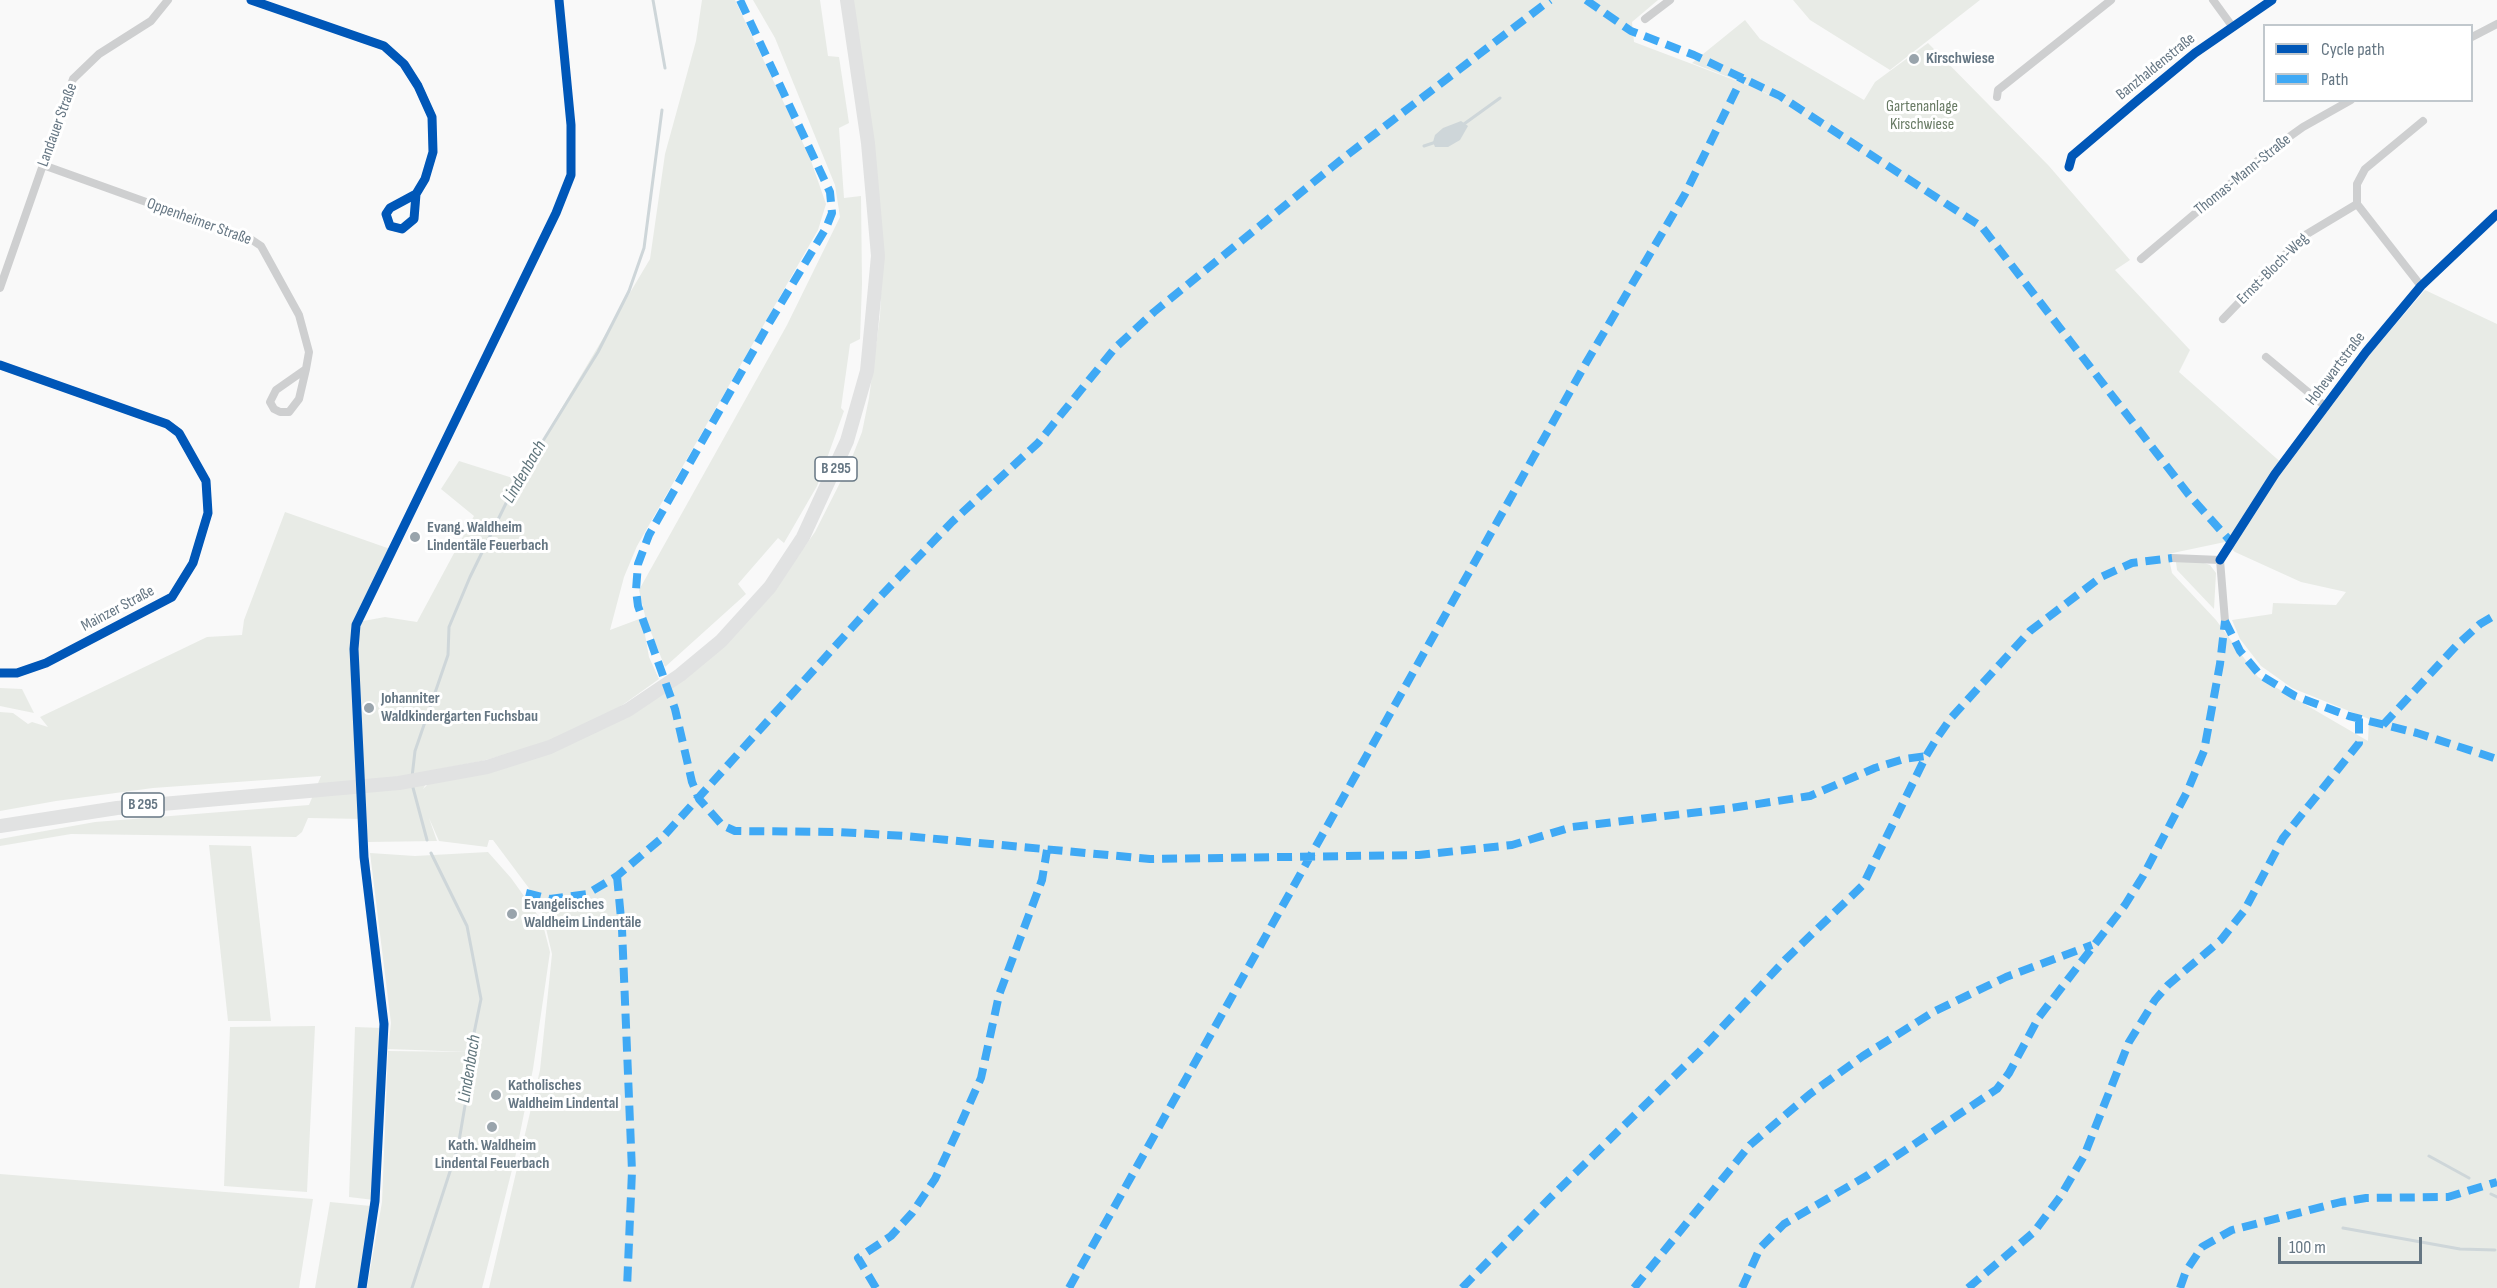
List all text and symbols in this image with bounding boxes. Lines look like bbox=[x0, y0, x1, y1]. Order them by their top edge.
legend bbox=[2263, 24, 2473, 102]
street label: Banzhaldenstraße bbox=[2113, 29, 2199, 105]
text: Cycle path bbox=[2321, 39, 2385, 60]
place label: Kirschwiese bbox=[1926, 49, 1995, 69]
marker: Kirschwiese bbox=[1907, 52, 1921, 66]
text: Path bbox=[2321, 69, 2349, 90]
street label: Landauer Straße bbox=[34, 81, 82, 169]
park label: Gartenanlage Kirschwiese bbox=[1886, 97, 1958, 135]
street label: Thomas-Mann-Straße bbox=[2191, 130, 2295, 220]
street label: Oppenheimer Straße bbox=[144, 194, 254, 250]
street label: Ernst-Bloch-Weg bbox=[2233, 229, 2313, 309]
street label: Hohewartstraße bbox=[2302, 329, 2370, 409]
water label: Lindenbach bbox=[499, 437, 551, 507]
road number: B 295 bbox=[815, 457, 857, 481]
place label: Evang. Waldheim Lindentäle Feuerbach bbox=[427, 518, 548, 556]
marker: Evang. Waldheim Lindentäle Feuerbach bbox=[408, 530, 422, 544]
street label: Mainzer Straße bbox=[78, 582, 158, 636]
place label: Johanniter Waldkindergarten Fuchsbau bbox=[381, 689, 538, 727]
marker: Johanniter Waldkindergarten Fuchsbau bbox=[362, 701, 376, 715]
road number: B 295 bbox=[122, 793, 164, 817]
place label: Evangelisches Waldheim Lindentäle bbox=[524, 895, 641, 933]
marker: Evangelisches Waldheim Lindentäle bbox=[505, 907, 519, 921]
water label: Lindenbach bbox=[454, 1034, 486, 1104]
place label: Katholisches Waldheim Lindental bbox=[508, 1076, 618, 1114]
marker: Katholisches Waldheim Lindental bbox=[489, 1088, 503, 1102]
marker: Kath. Waldheim Lindental Feuerbach bbox=[485, 1120, 499, 1134]
place label: Kath. Waldheim Lindental Feuerbach bbox=[435, 1136, 549, 1174]
scale bar bbox=[2281, 1225, 2425, 1263]
text: 100 m bbox=[2289, 1237, 2326, 1258]

